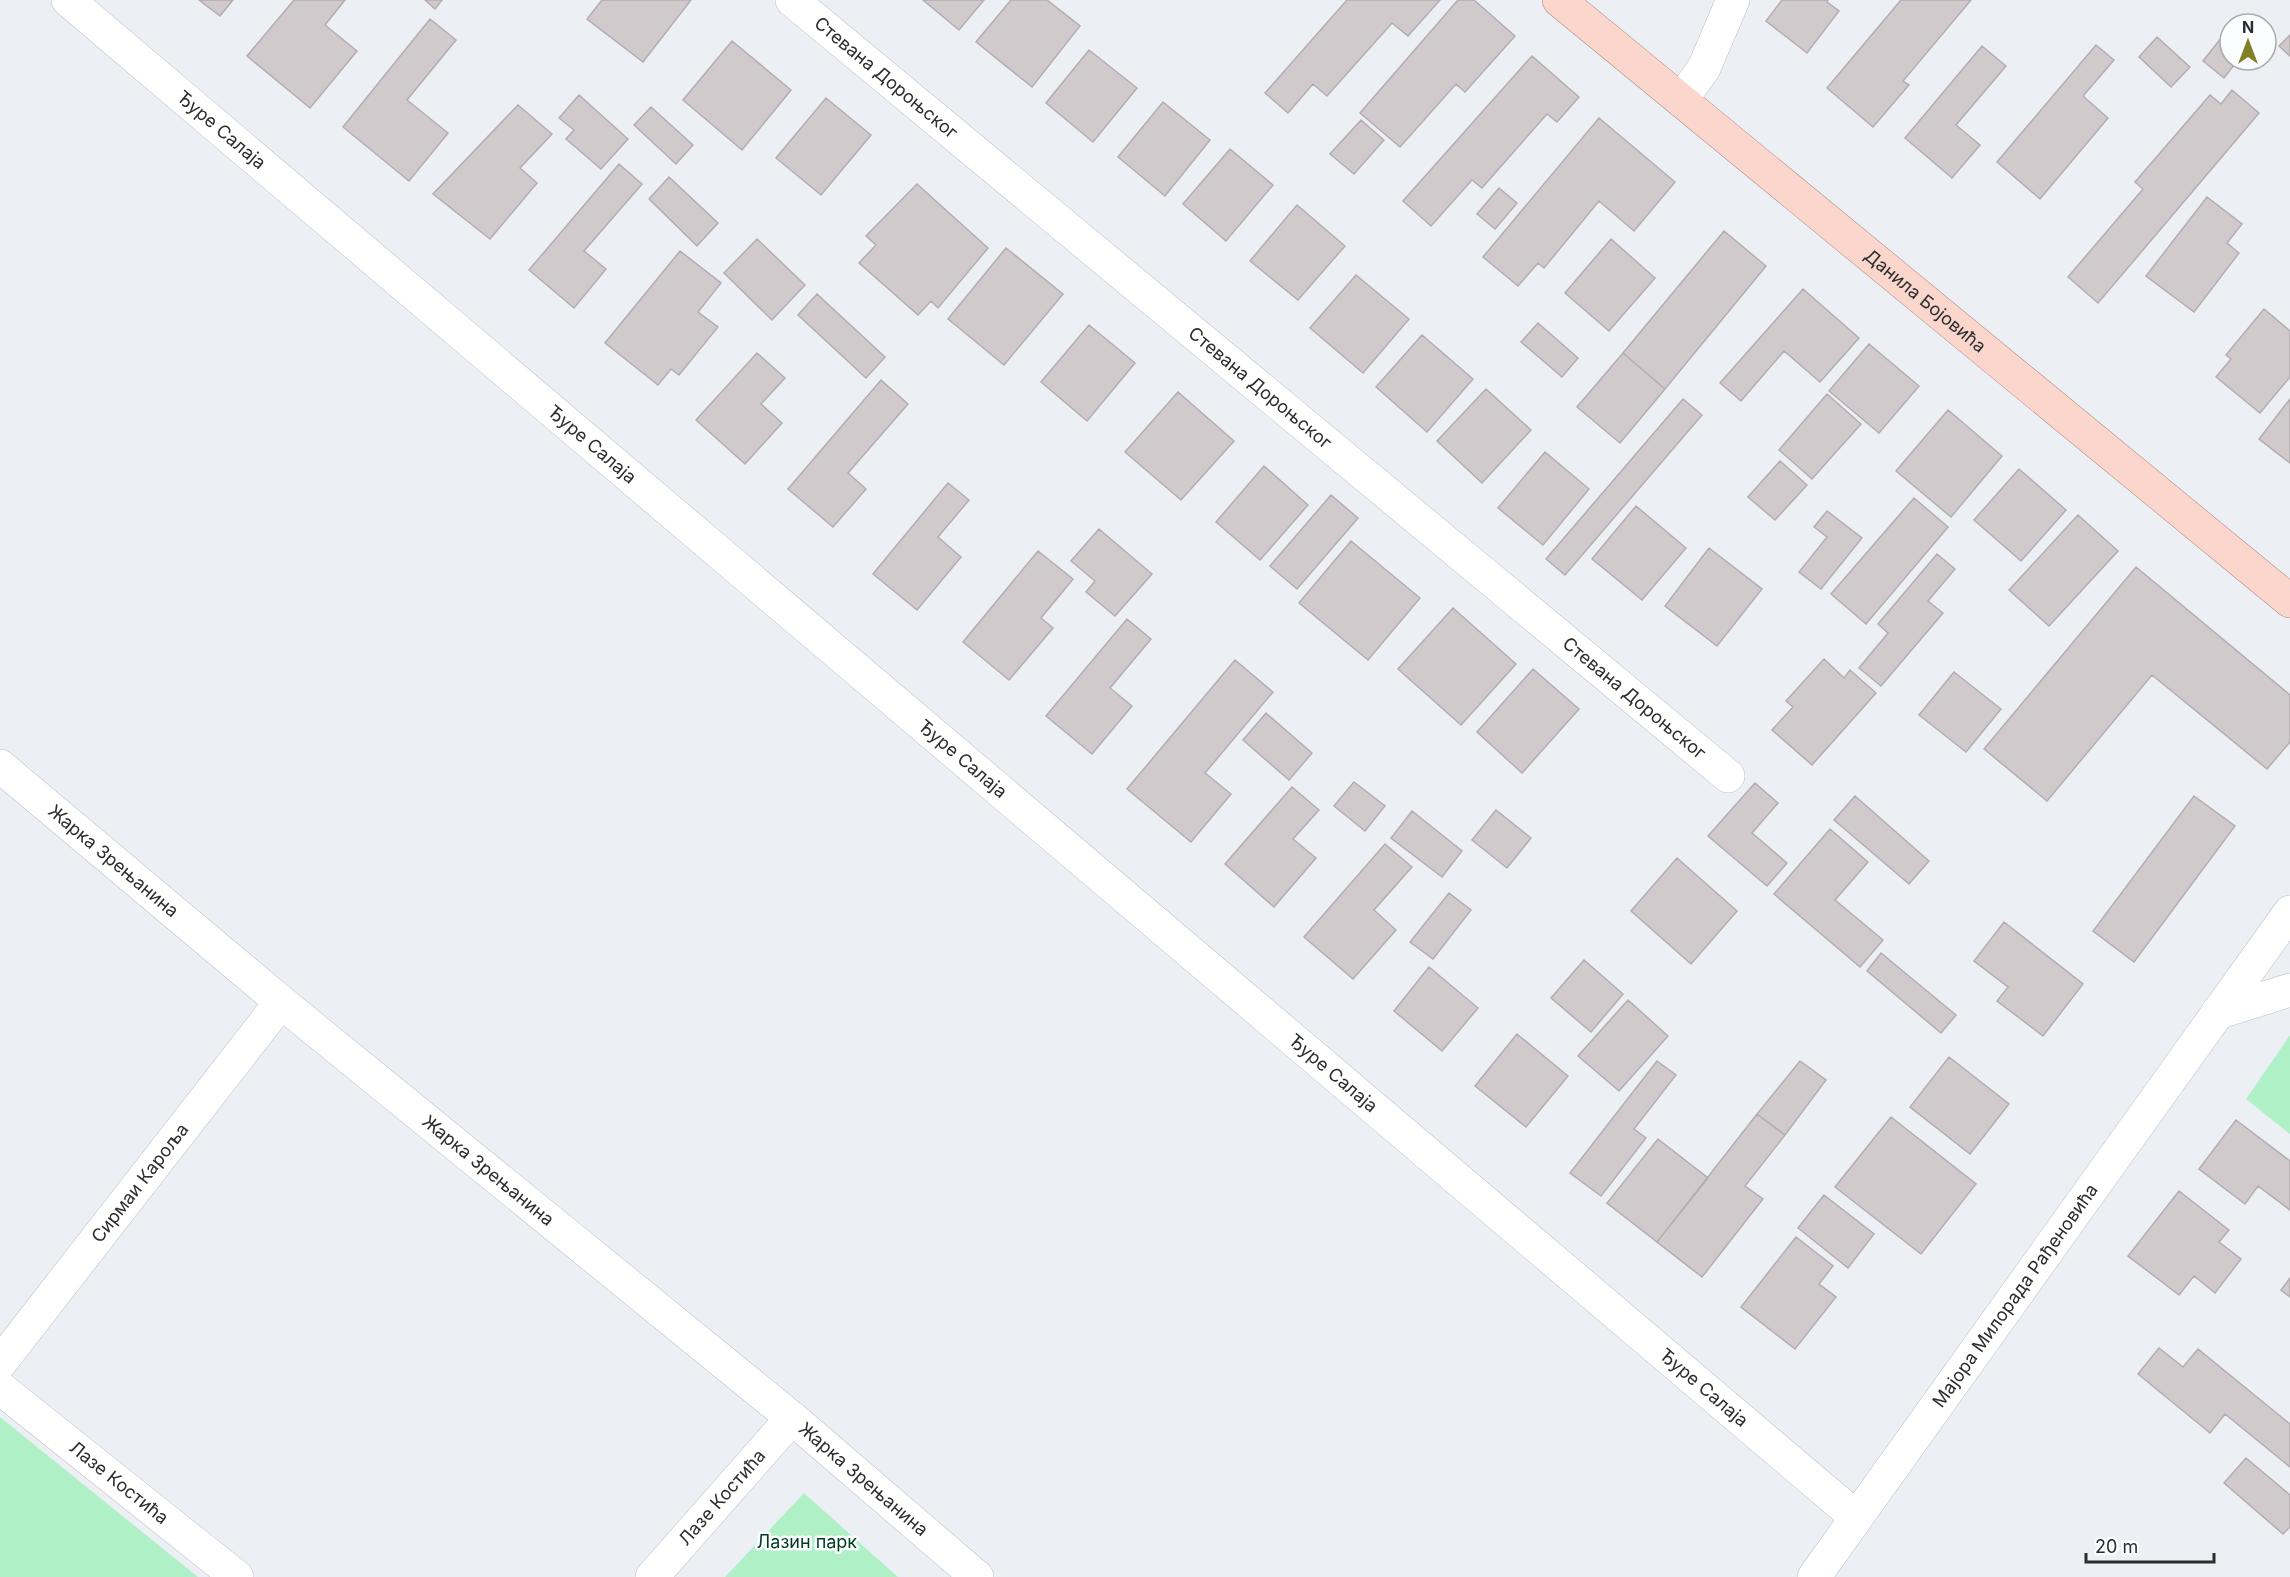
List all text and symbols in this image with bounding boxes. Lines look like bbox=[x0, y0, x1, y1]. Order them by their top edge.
street label: Стевана Дороњског bbox=[810, 12, 962, 143]
north arrow bbox=[2218, 12, 2278, 72]
text: N bbox=[2242, 17, 2254, 37]
street label: Ђуре Салаја bbox=[173, 86, 270, 173]
street label: Данила Бојовића bbox=[1861, 245, 1990, 357]
street label: Стевана Дороњског bbox=[1185, 322, 1336, 453]
street label: Ђуре Салаја bbox=[544, 401, 641, 488]
street label: Стевана Дороњског bbox=[1559, 632, 1710, 763]
street label: Ђуре Салаја bbox=[914, 715, 1011, 802]
street label: Жарка Зрењанина bbox=[44, 800, 183, 921]
street label: Ђуре Салаја bbox=[1285, 1029, 1382, 1116]
street label: Жарка Зрењанина bbox=[418, 1111, 558, 1230]
street label: Сирмаи Кароља bbox=[87, 1119, 193, 1247]
street label: Мајора Милорада Рађеновића bbox=[1928, 1180, 2102, 1411]
street label: Ђуре Салаја bbox=[1655, 1344, 1753, 1431]
street label: Жарка Зрењанина bbox=[795, 1418, 932, 1540]
street label: Лазе Костића bbox=[65, 1437, 173, 1528]
street label: Лазе Костића bbox=[674, 1445, 769, 1549]
scale bar bbox=[2086, 1526, 2214, 1564]
park label: Лазин парк bbox=[757, 1531, 857, 1552]
text: 20 m bbox=[2095, 1536, 2138, 1557]

